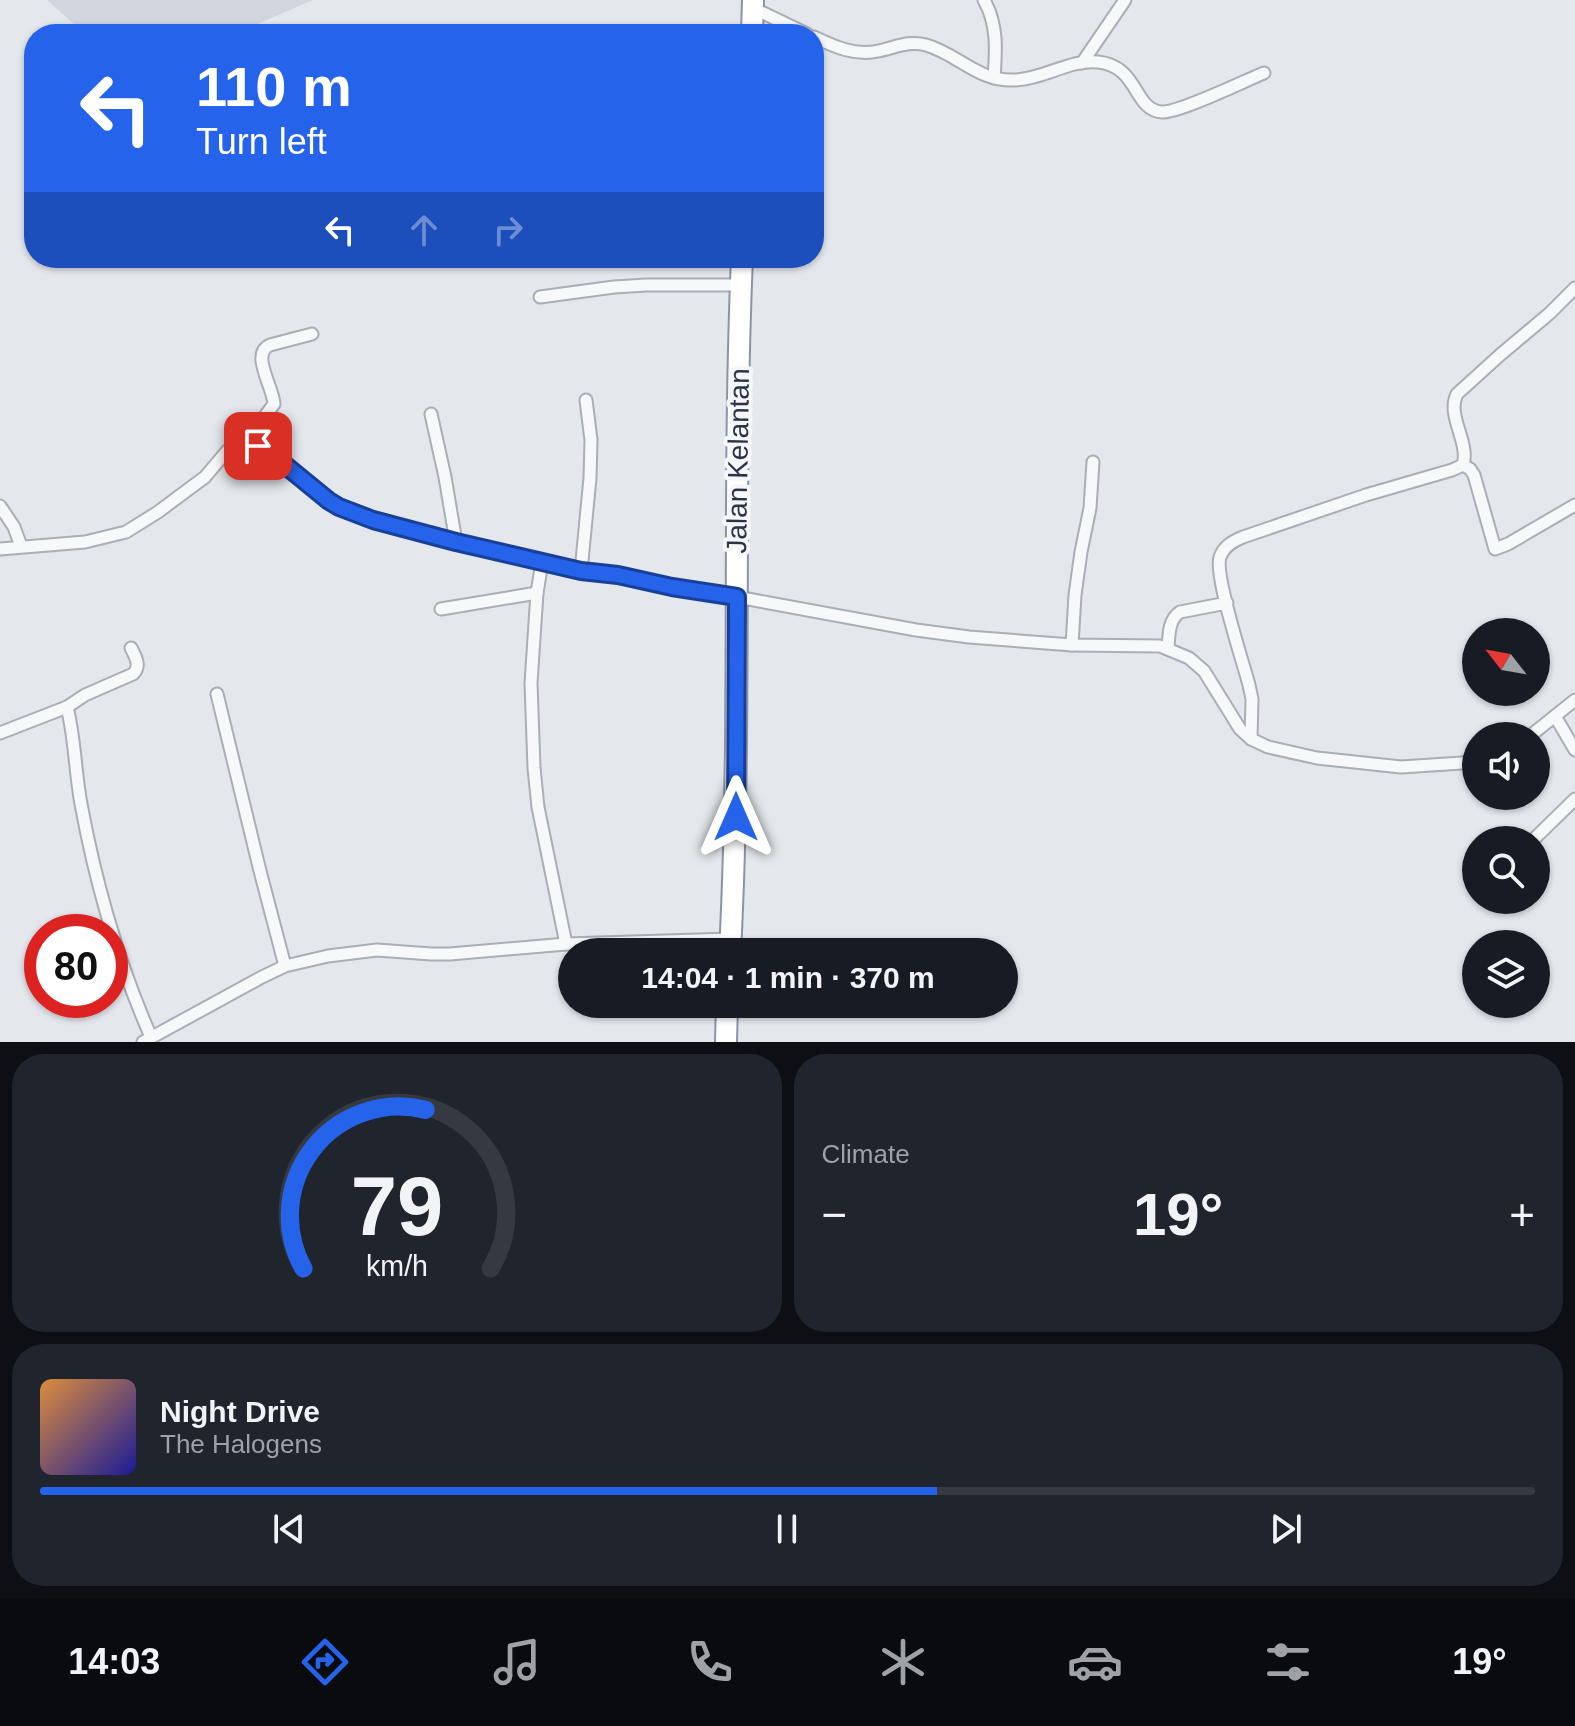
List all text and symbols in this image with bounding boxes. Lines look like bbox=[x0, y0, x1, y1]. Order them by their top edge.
text: 110 m bbox=[196, 55, 352, 118]
icon: left bbox=[64, 56, 168, 160]
text: Turn left bbox=[196, 121, 327, 162]
icon: left bbox=[318, 208, 362, 252]
icon: ahead bbox=[402, 208, 446, 252]
icon: right bbox=[486, 208, 530, 252]
street label: Jalan Kelantan bbox=[721, 368, 755, 554]
pin bbox=[224, 412, 292, 480]
icon: arrive bbox=[236, 424, 280, 468]
north arrow bbox=[1462, 618, 1550, 706]
map controls bbox=[1462, 618, 1550, 1018]
button: sound bbox=[1462, 722, 1550, 810]
position arrow bbox=[694, 775, 778, 859]
button: search bbox=[1462, 826, 1550, 914]
speed limit sign: 80 bbox=[24, 914, 128, 1018]
button: layers bbox=[1462, 930, 1550, 1018]
text: 14:04 · 1 min · 370 m bbox=[641, 961, 935, 994]
text: Climate bbox=[822, 1139, 910, 1169]
text: 79 bbox=[350, 1160, 443, 1253]
text: 19° bbox=[1133, 1181, 1224, 1248]
text: − bbox=[822, 1190, 847, 1239]
text: + bbox=[1509, 1190, 1535, 1239]
text: km/h bbox=[366, 1250, 428, 1282]
text: Night Drive bbox=[160, 1395, 320, 1428]
text: The Halogens bbox=[160, 1429, 322, 1459]
icon: previous bbox=[267, 1507, 311, 1551]
icon: pause bbox=[765, 1507, 809, 1551]
icon: next bbox=[1264, 1507, 1308, 1551]
icon: directions bbox=[297, 1634, 353, 1690]
icon: music bbox=[489, 1634, 545, 1690]
icon: phone bbox=[682, 1634, 738, 1690]
icon: climate bbox=[875, 1634, 931, 1690]
icon: car bbox=[1067, 1634, 1123, 1690]
icon: filters bbox=[1260, 1634, 1316, 1690]
text: 14:03 bbox=[68, 1641, 160, 1682]
text: 19° bbox=[1452, 1641, 1507, 1682]

